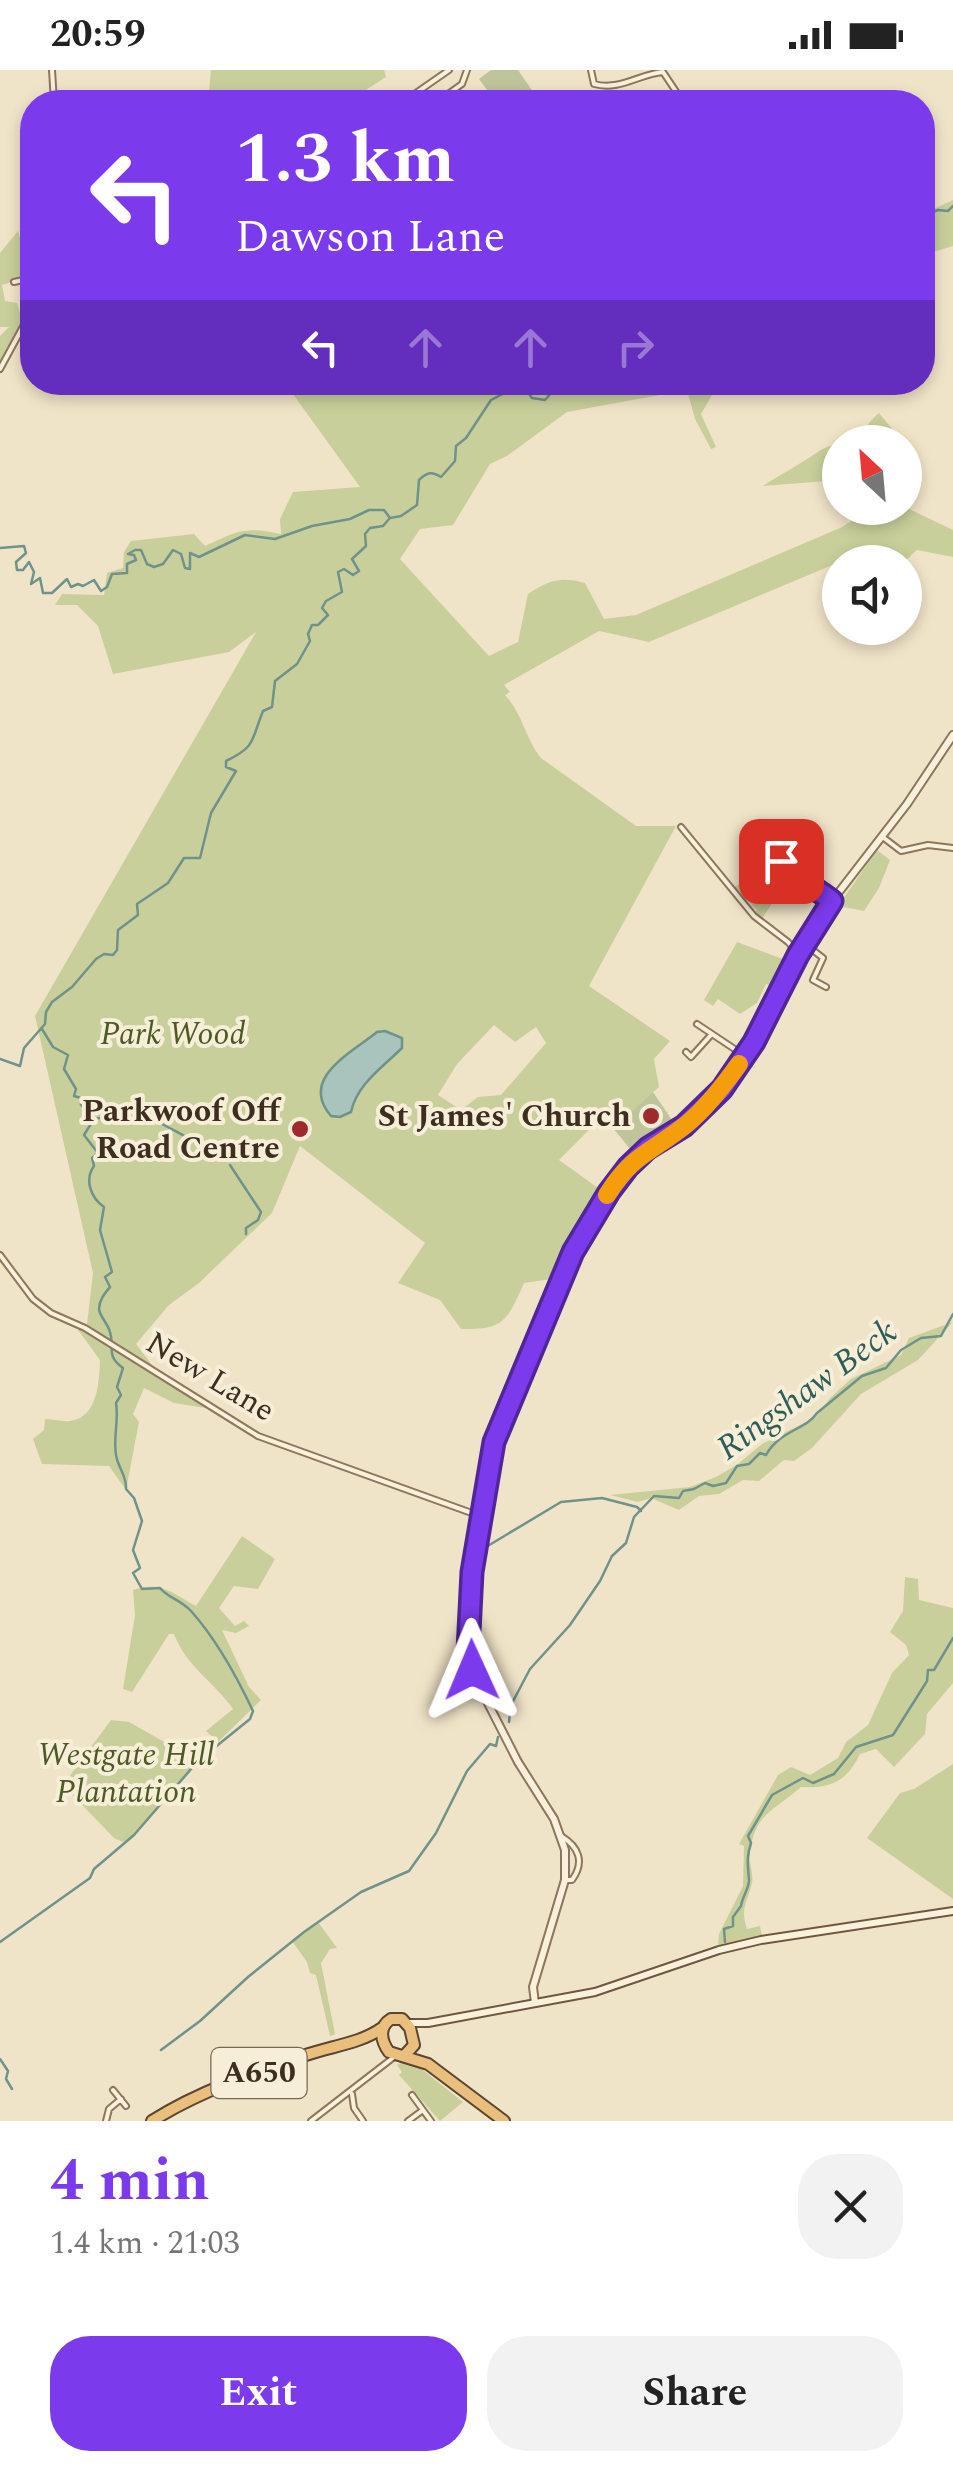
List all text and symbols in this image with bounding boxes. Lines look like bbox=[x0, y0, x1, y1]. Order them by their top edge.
text: 20:59 bbox=[50, 6, 145, 64]
text: 1.3 km bbox=[235, 107, 455, 213]
icon: left bbox=[70, 130, 200, 260]
text: Dawson Lane bbox=[235, 203, 505, 272]
icon: left bbox=[293, 320, 348, 375]
icon: ahead bbox=[398, 320, 453, 375]
icon: ahead bbox=[503, 320, 558, 375]
icon: right bbox=[608, 320, 663, 375]
north arrow bbox=[822, 425, 922, 525]
map controls bbox=[822, 425, 922, 645]
button: sound bbox=[822, 545, 922, 645]
pin bbox=[739, 819, 824, 904]
icon: arrive bbox=[754, 834, 809, 889]
park label: Park Wood bbox=[100, 1010, 246, 1059]
place label: Parkwoof Off Road Centre bbox=[82, 1087, 282, 1173]
place label: St James' Church bbox=[378, 1092, 631, 1141]
marker: St James' Church bbox=[640, 1105, 662, 1127]
marker: Parkwoof Off Road Centre bbox=[289, 1118, 311, 1140]
water label: Ringshaw Beck bbox=[706, 1306, 908, 1474]
street label: New Lane bbox=[136, 1319, 284, 1435]
position arrow bbox=[420, 1618, 524, 1722]
park label: Westgate Hill Plantation bbox=[38, 1731, 214, 1817]
road number: A650 bbox=[212, 2048, 306, 2098]
text: 4 min bbox=[50, 2135, 210, 2227]
button: close bbox=[798, 2154, 903, 2259]
text: 1.4 km · 21:03 bbox=[50, 2219, 239, 2268]
button: Exit bbox=[50, 2336, 467, 2451]
button: Share bbox=[487, 2336, 903, 2451]

